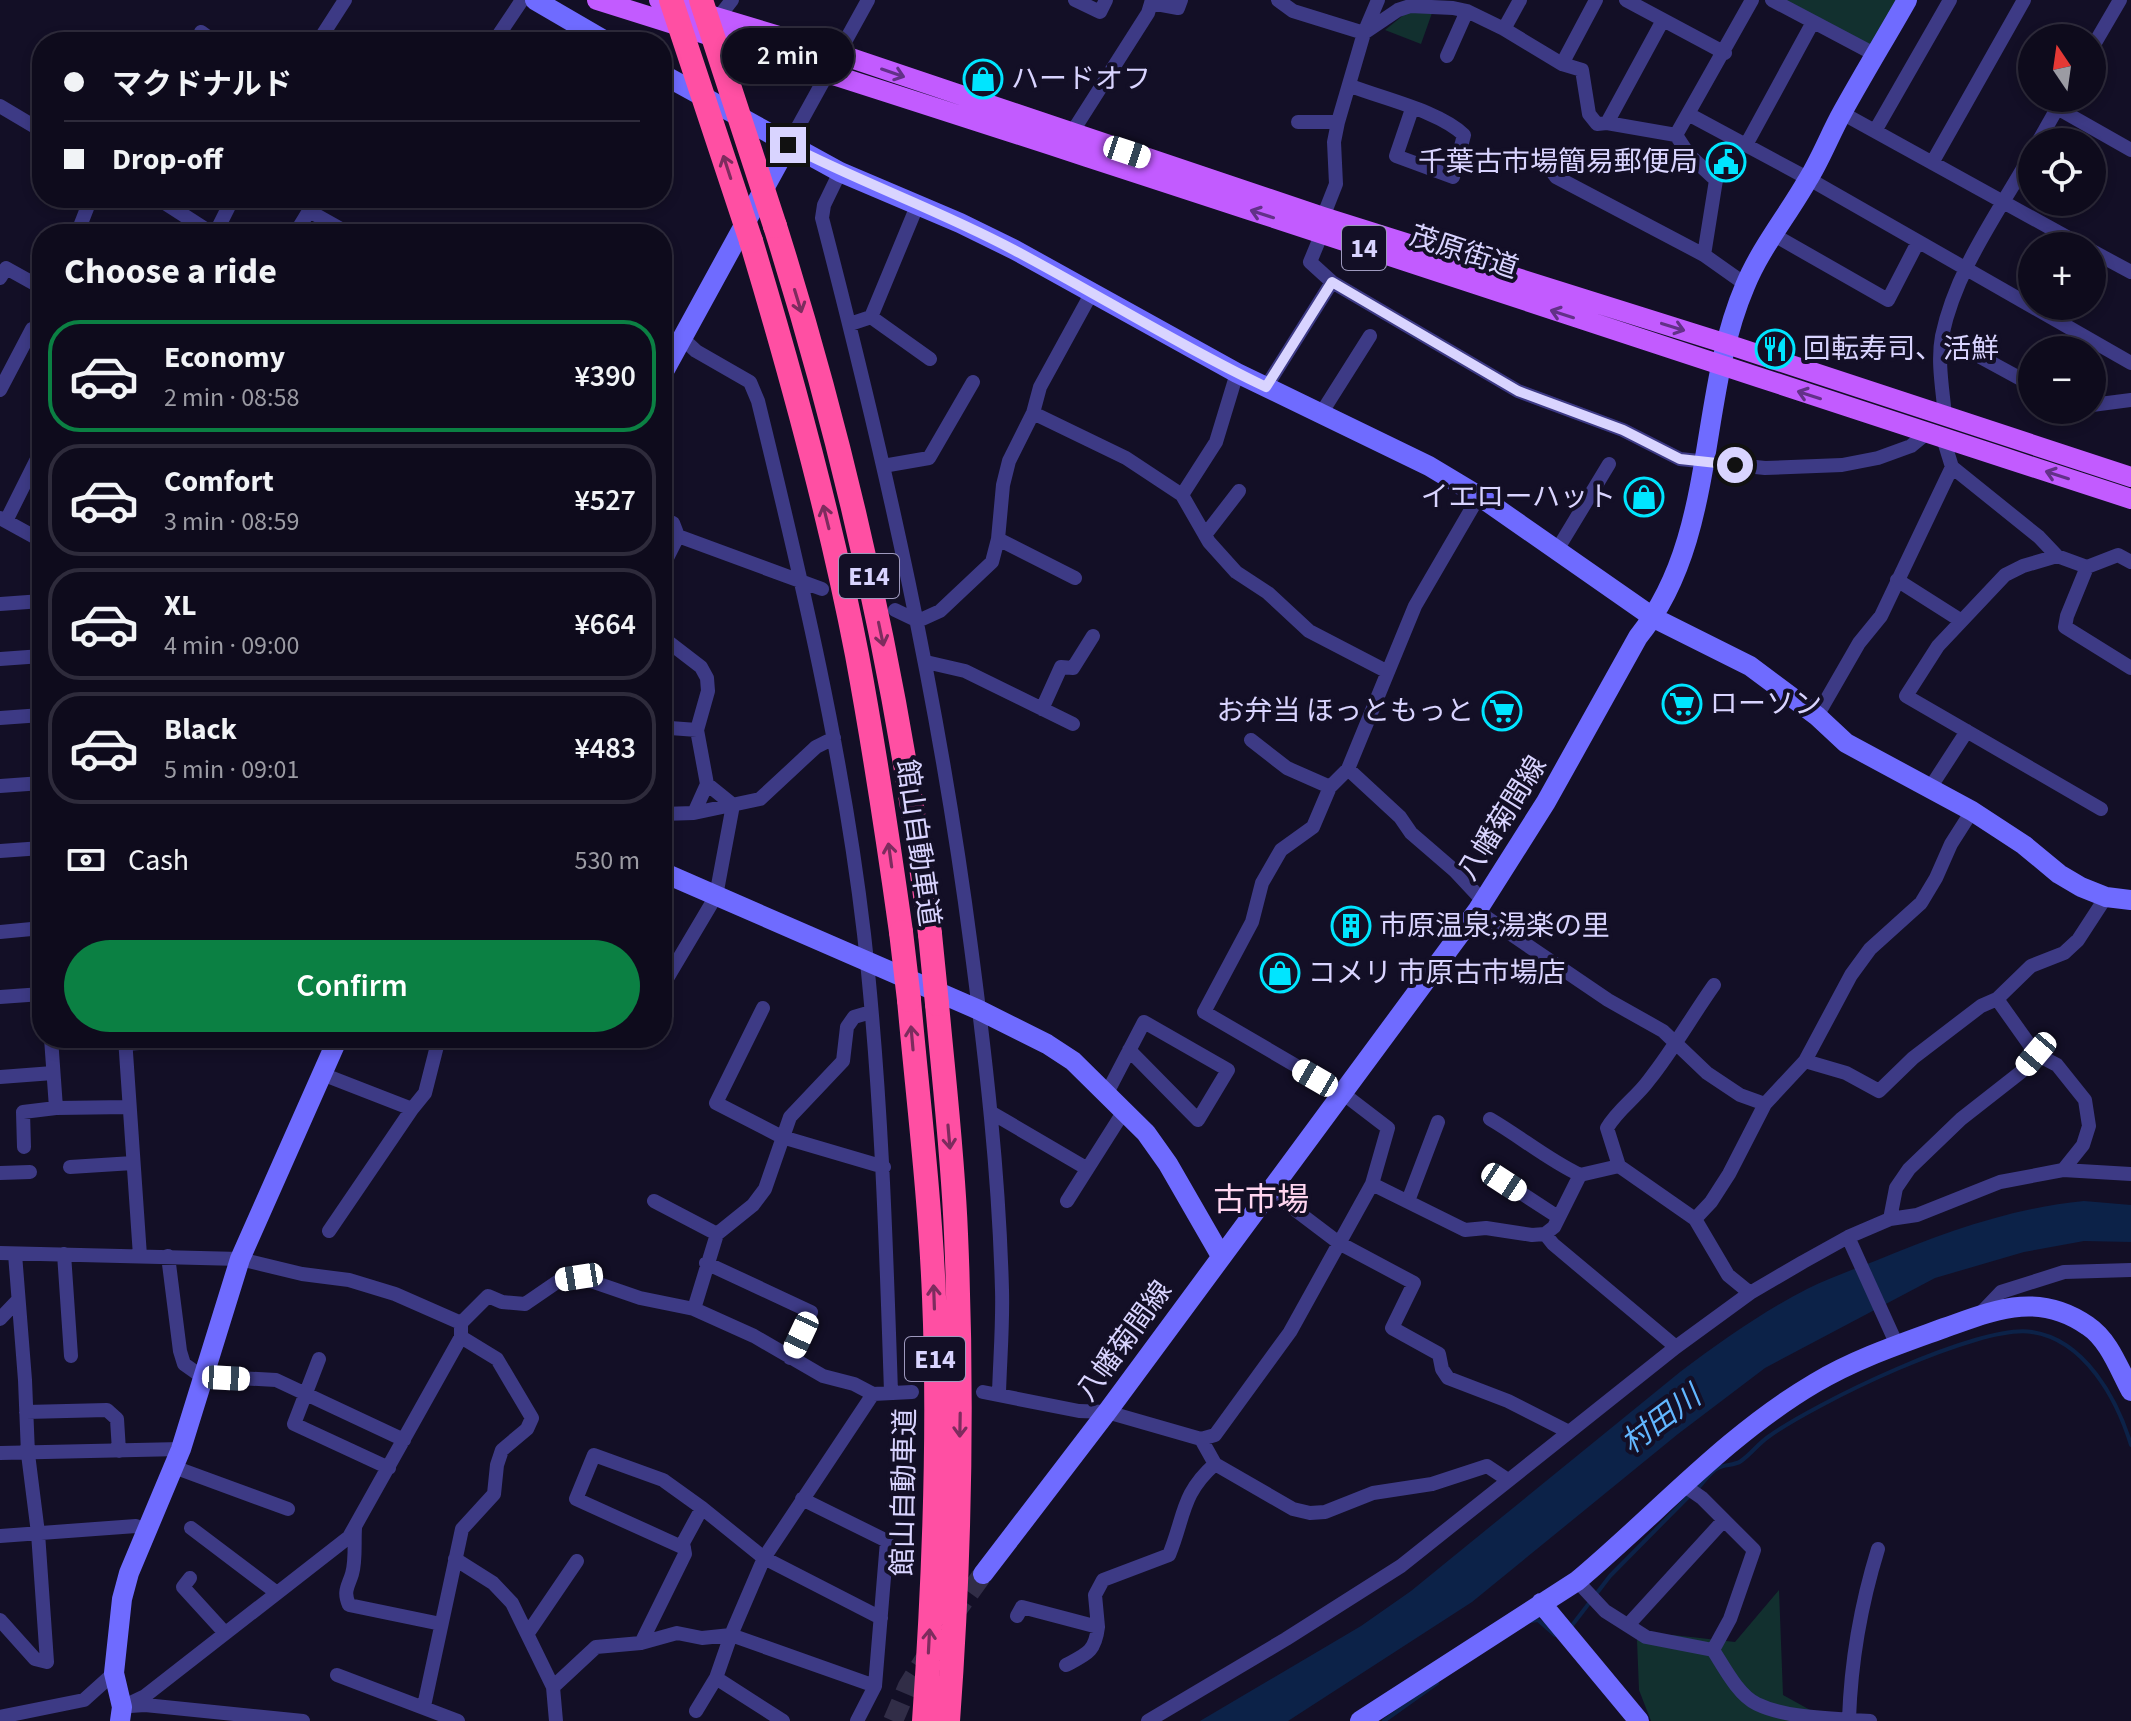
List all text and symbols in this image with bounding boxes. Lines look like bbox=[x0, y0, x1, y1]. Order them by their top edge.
north arrow bbox=[2018, 24, 2106, 112]
map controls bbox=[2018, 24, 2106, 424]
callout: 2 min bbox=[722, 29, 854, 85]
text: 2 min bbox=[757, 37, 819, 74]
shop icon: ハードオフ bbox=[962, 58, 1004, 100]
place label: ハードオフ bbox=[1011, 59, 1151, 99]
text: マクドナルド bbox=[112, 63, 292, 106]
one-way arrow bbox=[881, 67, 906, 82]
route end bbox=[770, 127, 806, 163]
button: locate bbox=[2018, 128, 2106, 216]
car bbox=[1100, 133, 1154, 171]
text: Drop-off bbox=[112, 138, 223, 181]
public building icon: 千葉古市場簡易郵便局 bbox=[1705, 141, 1747, 183]
place label: 千葉古市場簡易郵便局 bbox=[1418, 142, 1698, 182]
one-way arrow bbox=[719, 154, 734, 180]
one-way arrow bbox=[1250, 206, 1276, 221]
street label: 茂原街道 bbox=[1405, 216, 1523, 288]
road number: 14 bbox=[1342, 226, 1386, 270]
button: + bbox=[2018, 232, 2106, 320]
text: Choose a ride bbox=[64, 246, 277, 297]
one-way arrow bbox=[791, 287, 806, 313]
one-way arrow bbox=[1550, 305, 1575, 320]
one-way arrow bbox=[1660, 321, 1685, 335]
restaurant icon: 回転寿司、活鮮 bbox=[1754, 328, 1796, 370]
place label: 回転寿司、活鮮 bbox=[1803, 329, 1999, 369]
text: Economy bbox=[164, 336, 285, 379]
button: − bbox=[2018, 336, 2106, 424]
icon: car bbox=[68, 340, 140, 412]
text: ¥390 bbox=[574, 355, 636, 398]
text: 2 min · 08:58 bbox=[164, 379, 299, 416]
one-way arrow bbox=[1797, 387, 1823, 402]
route start bbox=[1717, 447, 1753, 483]
text: Comfort bbox=[164, 460, 274, 503]
icon: car bbox=[68, 464, 140, 536]
one-way arrow bbox=[2044, 466, 2069, 481]
shop icon: イエローハット bbox=[1623, 476, 1665, 518]
place label: イエローハット bbox=[1421, 477, 1616, 517]
text: ¥527 bbox=[574, 479, 636, 522]
text: 3 min · 08:59 bbox=[164, 503, 299, 540]
one-way arrow bbox=[818, 504, 833, 530]
road number: E14 bbox=[839, 554, 899, 598]
text: XL bbox=[164, 584, 197, 627]
icon: car bbox=[68, 588, 140, 660]
text: ¥664 bbox=[574, 603, 636, 646]
one-way arrow bbox=[875, 621, 890, 647]
text: 4 min · 09:00 bbox=[164, 627, 299, 664]
supermarket icon: ローソン bbox=[1661, 683, 1703, 725]
place label: ローソン bbox=[1710, 684, 1822, 724]
supermarket icon: お弁当 ほっともっと bbox=[1481, 690, 1523, 732]
place label: お弁当 ほっともっと bbox=[1216, 691, 1474, 731]
text: Black bbox=[164, 708, 237, 751]
icon: car bbox=[68, 712, 140, 784]
text: ¥483 bbox=[574, 727, 636, 770]
street label: 八幡菊間線 bbox=[1448, 748, 1556, 888]
text: 5 min · 09:01 bbox=[164, 751, 299, 788]
street label: 館山自動車道 bbox=[887, 757, 949, 929]
icon: cash bbox=[64, 838, 108, 882]
text: Cash bbox=[128, 839, 189, 882]
text: 530 m bbox=[574, 842, 640, 879]
one-way arrow bbox=[882, 842, 897, 868]
building icon: 市原温泉;湯楽の里 bbox=[1330, 905, 1372, 947]
place label: 市原温泉;湯楽の里 bbox=[1379, 906, 1610, 946]
button: Confirm bbox=[64, 940, 640, 1032]
shop icon: コメリ 市原古市場店 bbox=[1259, 952, 1301, 994]
place label: コメリ 市原古市場店 bbox=[1308, 953, 1566, 993]
one-way arrow bbox=[904, 1025, 919, 1052]
car bbox=[2011, 1028, 2061, 1080]
car bbox=[1288, 1056, 1342, 1100]
one-way arrow bbox=[942, 1123, 957, 1150]
car bbox=[1477, 1159, 1531, 1205]
district label: 古市場 bbox=[1213, 1177, 1309, 1223]
car bbox=[553, 1261, 605, 1293]
street label: 八幡菊間線 bbox=[1067, 1273, 1181, 1409]
one-way arrow bbox=[926, 1284, 941, 1311]
car bbox=[780, 1308, 822, 1362]
road number: E14 bbox=[905, 1337, 965, 1381]
car bbox=[201, 1365, 251, 1391]
water label: 村田川 bbox=[1612, 1374, 1712, 1464]
street label: 館山自動車道 bbox=[883, 1408, 925, 1576]
one-way arrow bbox=[952, 1411, 968, 1438]
one-way arrow bbox=[922, 1628, 937, 1655]

